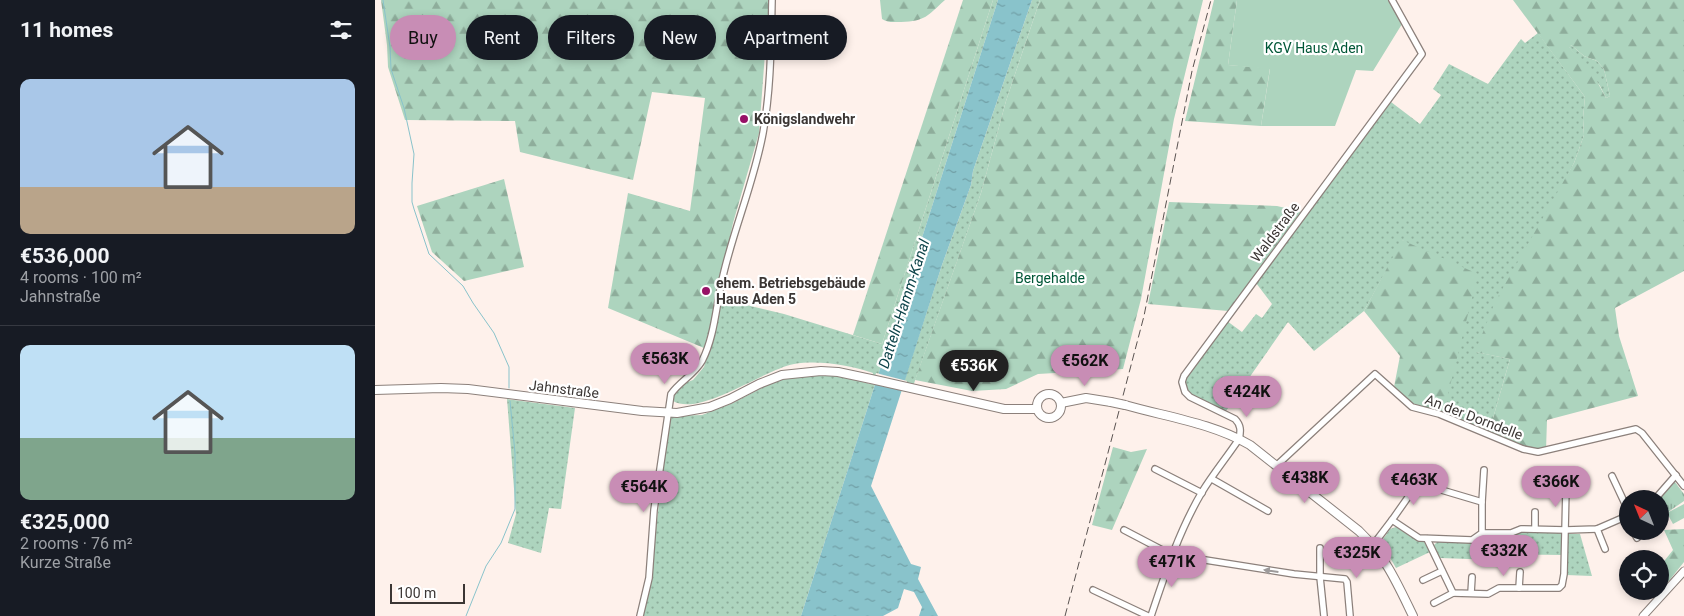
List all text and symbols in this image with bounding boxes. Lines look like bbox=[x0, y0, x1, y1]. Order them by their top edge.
chip: Buy bbox=[390, 15, 456, 60]
chip: Rent bbox=[466, 15, 538, 60]
chip: Filters bbox=[548, 15, 634, 60]
chip: New bbox=[644, 15, 716, 60]
chip: Apartment bbox=[726, 15, 847, 60]
icon: filters bbox=[327, 16, 355, 44]
text: 11 homes bbox=[20, 18, 113, 42]
park label: KGV Haus Aden bbox=[1265, 40, 1363, 56]
place label: Königslandwehr bbox=[754, 111, 855, 127]
icon: home bbox=[143, 112, 233, 202]
marker: Königslandwehr bbox=[738, 113, 750, 125]
street label: Waldstraße bbox=[1247, 199, 1303, 265]
water label: Datteln-Hamm-Kanal bbox=[875, 237, 934, 371]
text: €536,000 bbox=[20, 244, 110, 268]
text: 4 rooms · 100 m² bbox=[20, 268, 142, 287]
park label: Bergehalde bbox=[1015, 270, 1085, 286]
place label: ehem. Betriebsgebäude Haus Aden 5 bbox=[716, 275, 866, 307]
marker: ehem. Betriebsgebäude Haus Aden 5 bbox=[700, 285, 712, 297]
text: Jahnstraße bbox=[20, 287, 100, 306]
pin: €563K bbox=[630, 342, 700, 385]
pin: €562K bbox=[1050, 344, 1120, 387]
text: €563K bbox=[642, 349, 688, 368]
pin: €536K bbox=[939, 350, 1009, 392]
text: €562K bbox=[1062, 351, 1108, 370]
text: €536K bbox=[951, 356, 997, 375]
pin: €424K bbox=[1212, 376, 1282, 418]
icon: home bbox=[143, 377, 233, 467]
street label: Jahnstraße bbox=[528, 377, 600, 401]
text: €424K bbox=[1224, 382, 1270, 401]
street label: An der Dorndelle bbox=[1423, 391, 1525, 443]
pin: €438K bbox=[1270, 462, 1340, 504]
pin: €463K bbox=[1379, 464, 1449, 506]
pin: €366K bbox=[1521, 466, 1591, 508]
text: €438K bbox=[1282, 468, 1328, 487]
pin: €564K bbox=[609, 470, 679, 513]
text: €463K bbox=[1391, 470, 1437, 489]
text: €366K bbox=[1533, 472, 1579, 491]
text: €564K bbox=[621, 477, 667, 496]
north arrow bbox=[1619, 490, 1669, 540]
map controls bbox=[1619, 490, 1669, 600]
text: €325,000 bbox=[20, 510, 110, 534]
text: 2 rooms · 76 m² bbox=[20, 534, 133, 553]
pin: €332K bbox=[1469, 534, 1539, 577]
pin: €325K bbox=[1322, 536, 1392, 579]
text: €332K bbox=[1481, 541, 1527, 560]
text: €325K bbox=[1334, 543, 1380, 562]
pin: €471K bbox=[1137, 546, 1207, 588]
button: locate bbox=[1619, 550, 1669, 600]
text: €471K bbox=[1149, 552, 1195, 571]
text: Kurze Straße bbox=[20, 553, 111, 572]
one-way arrow bbox=[1263, 566, 1279, 574]
scale bar bbox=[390, 581, 465, 604]
text: 100 m bbox=[397, 585, 436, 601]

